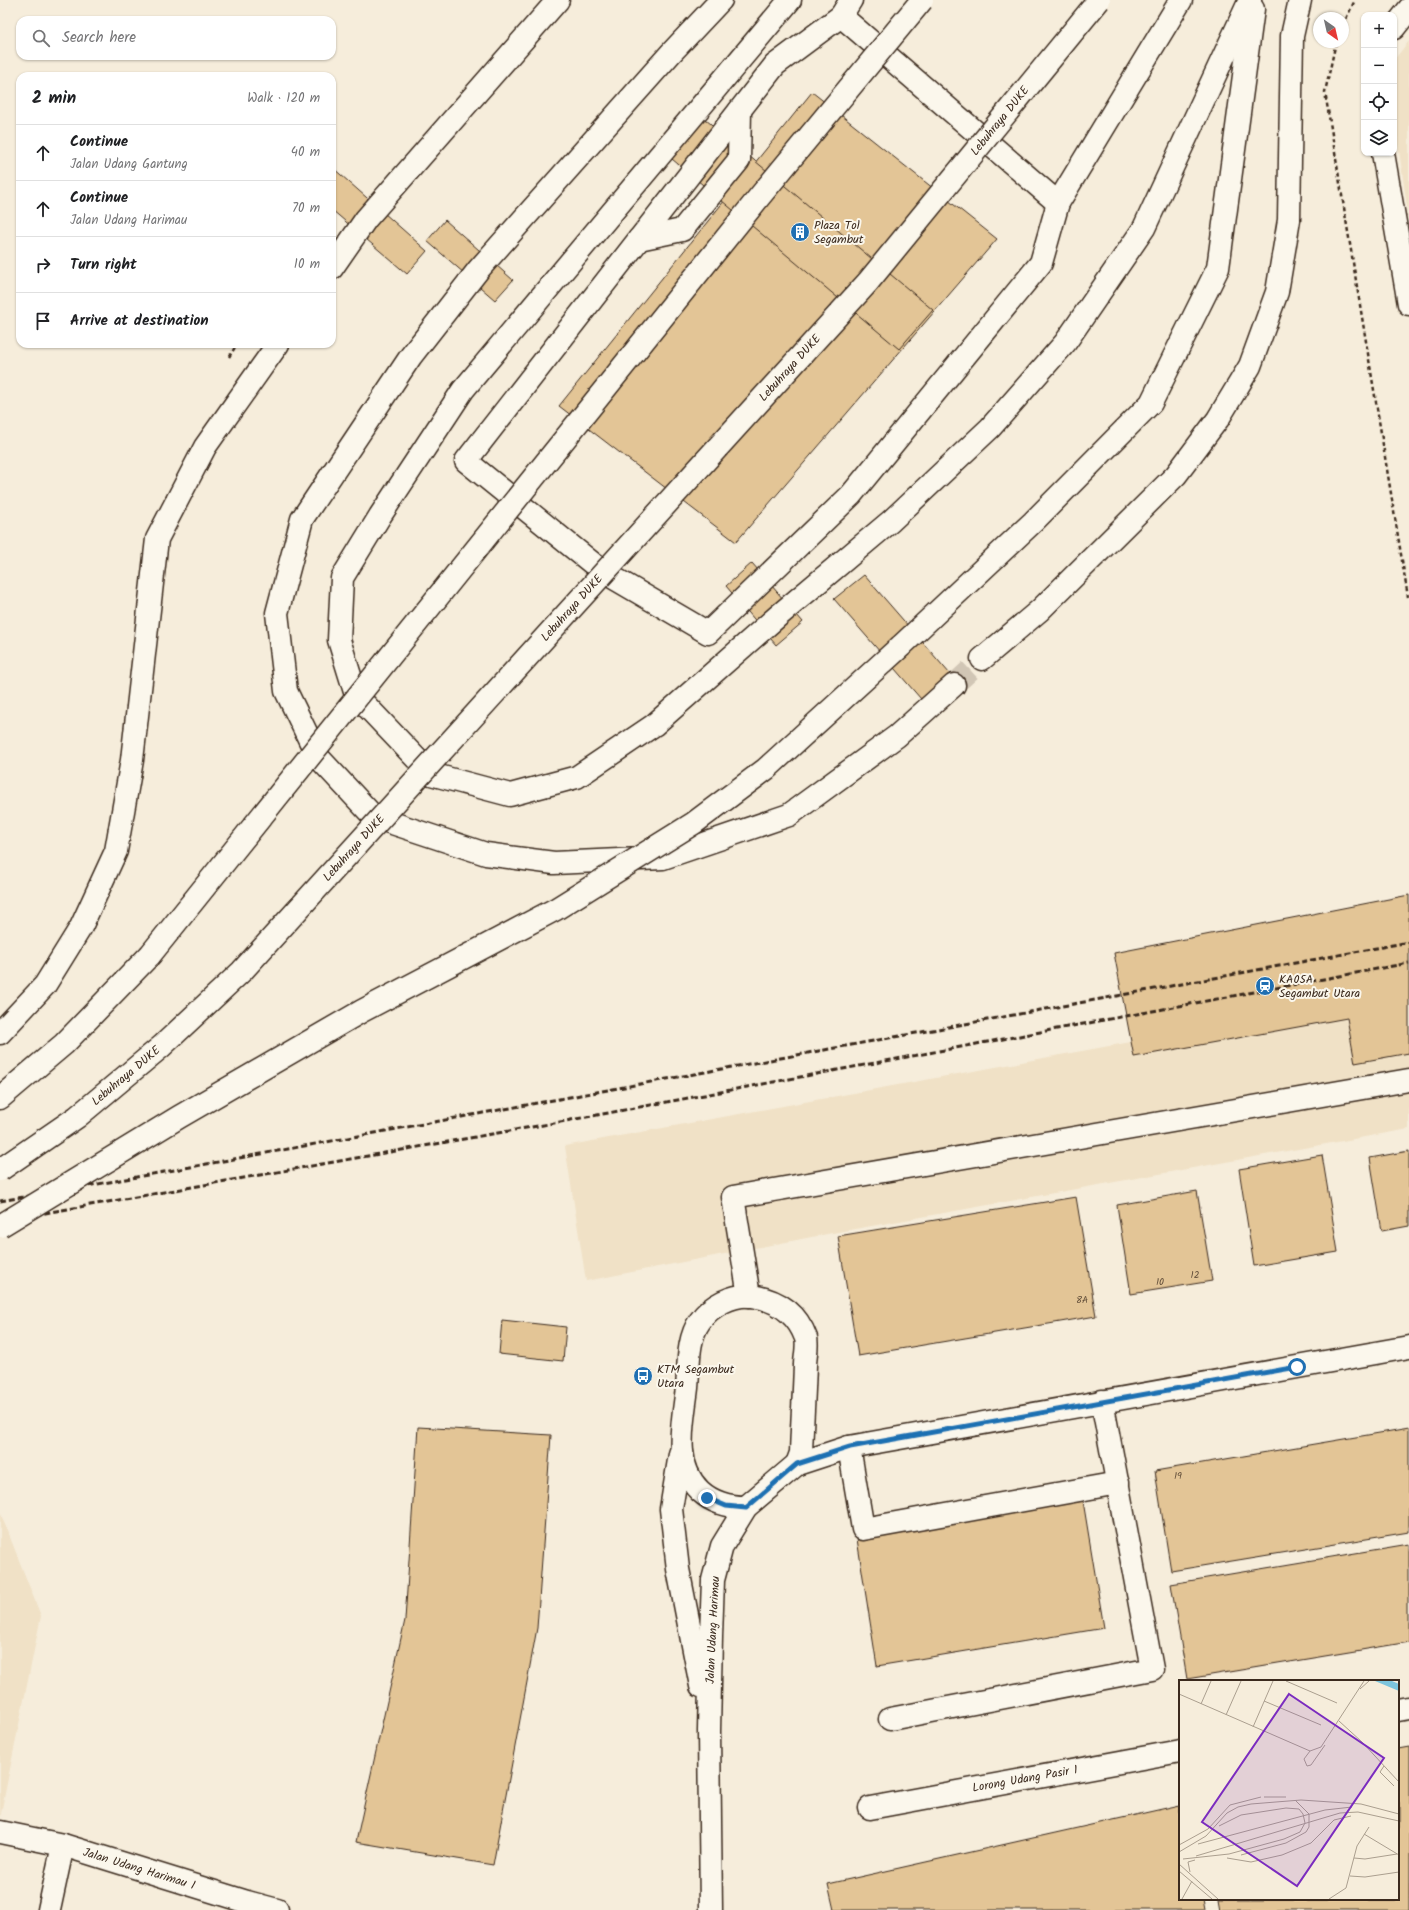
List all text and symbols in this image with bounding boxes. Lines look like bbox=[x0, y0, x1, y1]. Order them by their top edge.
north arrow bbox=[1313, 12, 1349, 48]
map controls bbox=[1361, 12, 1397, 156]
button: + bbox=[1361, 12, 1397, 48]
search box bbox=[16, 16, 336, 60]
text: Search here bbox=[62, 26, 136, 50]
icon: search bbox=[30, 27, 52, 49]
button: − bbox=[1361, 48, 1397, 84]
street label: Lebuhraya DUKE bbox=[966, 81, 1035, 160]
button: locate bbox=[1361, 84, 1397, 120]
text: 2 min bbox=[32, 85, 76, 112]
text: Walk · 120 m bbox=[247, 88, 320, 109]
button: layers bbox=[1361, 120, 1397, 156]
text: Continue bbox=[70, 130, 128, 154]
icon: ahead bbox=[32, 142, 54, 164]
text: 40 m bbox=[291, 142, 320, 163]
text: Jalan Udang Gantung bbox=[70, 154, 188, 175]
text: Continue bbox=[70, 186, 128, 210]
icon: ahead bbox=[32, 198, 54, 220]
text: 70 m bbox=[292, 198, 320, 219]
text: Jalan Udang Harimau bbox=[70, 210, 187, 231]
place label: Plaza Tol Segambut bbox=[814, 216, 864, 249]
building icon: Plaza Tol Segambut bbox=[789, 221, 811, 243]
text: Turn right bbox=[70, 253, 137, 277]
icon: right bbox=[32, 254, 54, 276]
text: 10 m bbox=[294, 254, 320, 275]
text: Arrive at destination bbox=[70, 309, 209, 333]
icon: arrive bbox=[32, 310, 54, 332]
street label: Lebuhraya DUKE bbox=[754, 329, 826, 406]
street label: Lebuhraya DUKE bbox=[536, 569, 608, 646]
street label: Lebuhraya DUKE bbox=[318, 809, 390, 886]
place label: KA05A Segambut Utara bbox=[1279, 970, 1361, 1003]
station icon: KA05A Segambut Utara bbox=[1254, 975, 1276, 997]
street label: Lebuhraya DUKE bbox=[87, 1041, 165, 1111]
house number: 12 bbox=[1191, 1267, 1200, 1283]
house number: 10 bbox=[1156, 1274, 1164, 1290]
house number: 8A bbox=[1076, 1292, 1088, 1308]
route start bbox=[1288, 1358, 1306, 1376]
place label: KTM Segambut Utara bbox=[657, 1360, 735, 1393]
bus stop icon: KTM Segambut Utara bbox=[632, 1365, 654, 1387]
house number: 19 bbox=[1174, 1468, 1182, 1484]
route end bbox=[698, 1489, 716, 1507]
street label: Jalan Udang Harimau bbox=[701, 1575, 725, 1685]
inset map bbox=[1179, 1680, 1399, 1900]
street label: Lorong Udang Pasir 1 bbox=[971, 1760, 1079, 1798]
street label: Jalan Udang Harimau 1 bbox=[80, 1843, 198, 1895]

